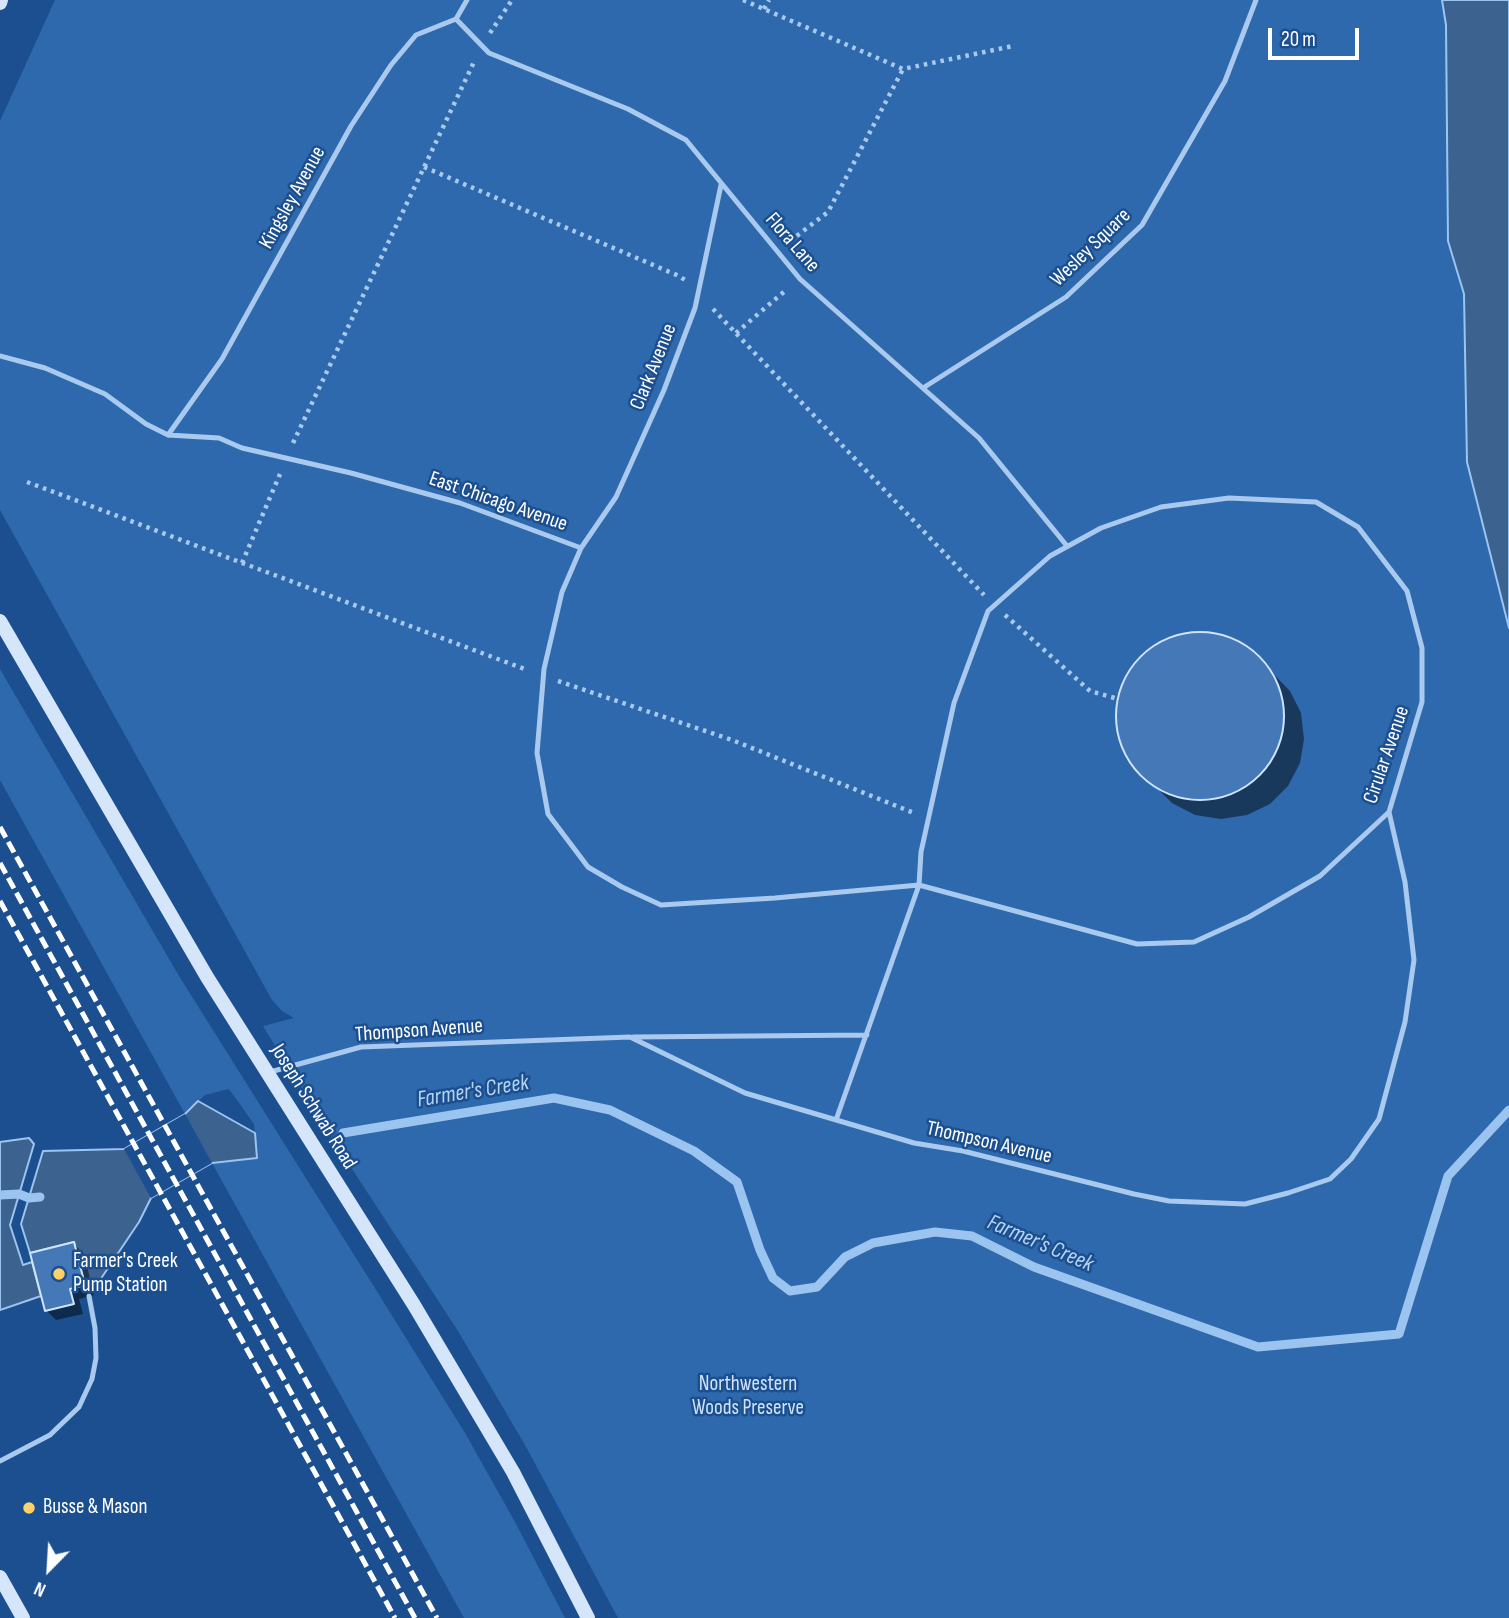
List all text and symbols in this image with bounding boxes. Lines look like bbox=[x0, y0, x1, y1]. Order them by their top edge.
scale bar bbox=[1271, 14, 1362, 58]
text: 20 m bbox=[1281, 27, 1316, 52]
street label: Kingsley Avenue bbox=[255, 142, 331, 254]
street label: Wesley Square bbox=[1046, 204, 1136, 292]
street label: Flora Lane bbox=[759, 208, 825, 278]
street label: Clark Avenue bbox=[625, 320, 683, 414]
street label: East Chicago Avenue bbox=[425, 467, 571, 537]
street label: Cirular Avenue bbox=[1359, 703, 1415, 807]
street label: Thompson Avenue bbox=[354, 1014, 484, 1048]
street label: Joseph Schwab Road bbox=[264, 1040, 362, 1174]
water label: Farmer's Creek bbox=[415, 1070, 531, 1114]
street label: Thompson Avenue bbox=[924, 1116, 1054, 1170]
water label: Farmer's Creek bbox=[983, 1209, 1097, 1279]
place label: Farmer's Creek Pump Station bbox=[73, 1249, 178, 1299]
marker: Farmer's Creek Pump Station bbox=[51, 1266, 67, 1282]
park label: Northwestern Woods Preserve bbox=[692, 1372, 804, 1422]
place label: Busse & Mason bbox=[43, 1495, 147, 1521]
marker: Busse & Mason bbox=[21, 1500, 37, 1516]
north arrow bbox=[14, 1534, 84, 1604]
text: N bbox=[31, 1576, 50, 1601]

